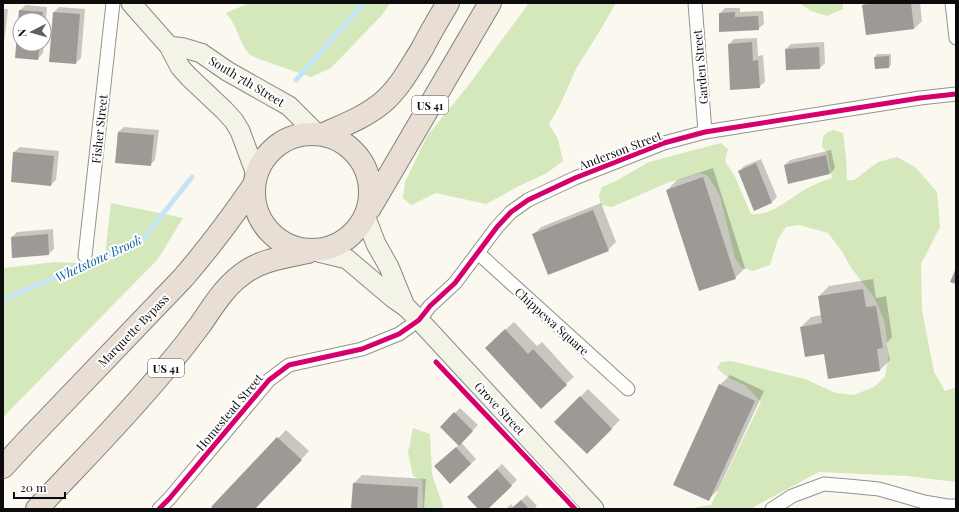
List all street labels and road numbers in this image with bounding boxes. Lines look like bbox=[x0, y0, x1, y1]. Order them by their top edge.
street label: Garden Street bbox=[689, 28, 711, 105]
street label: South 7th Street bbox=[206, 52, 288, 110]
street label: Fisher Street bbox=[87, 93, 111, 164]
road number: US 41 bbox=[412, 96, 448, 114]
street label: Anderson Street bbox=[575, 127, 664, 173]
street label: Chippewa Square bbox=[512, 284, 592, 358]
street label: Marquette Bypass bbox=[94, 290, 172, 370]
road number: US 41 bbox=[148, 359, 184, 377]
street label: Homestead Street bbox=[192, 370, 266, 454]
street label: Grove Street bbox=[471, 378, 529, 439]

